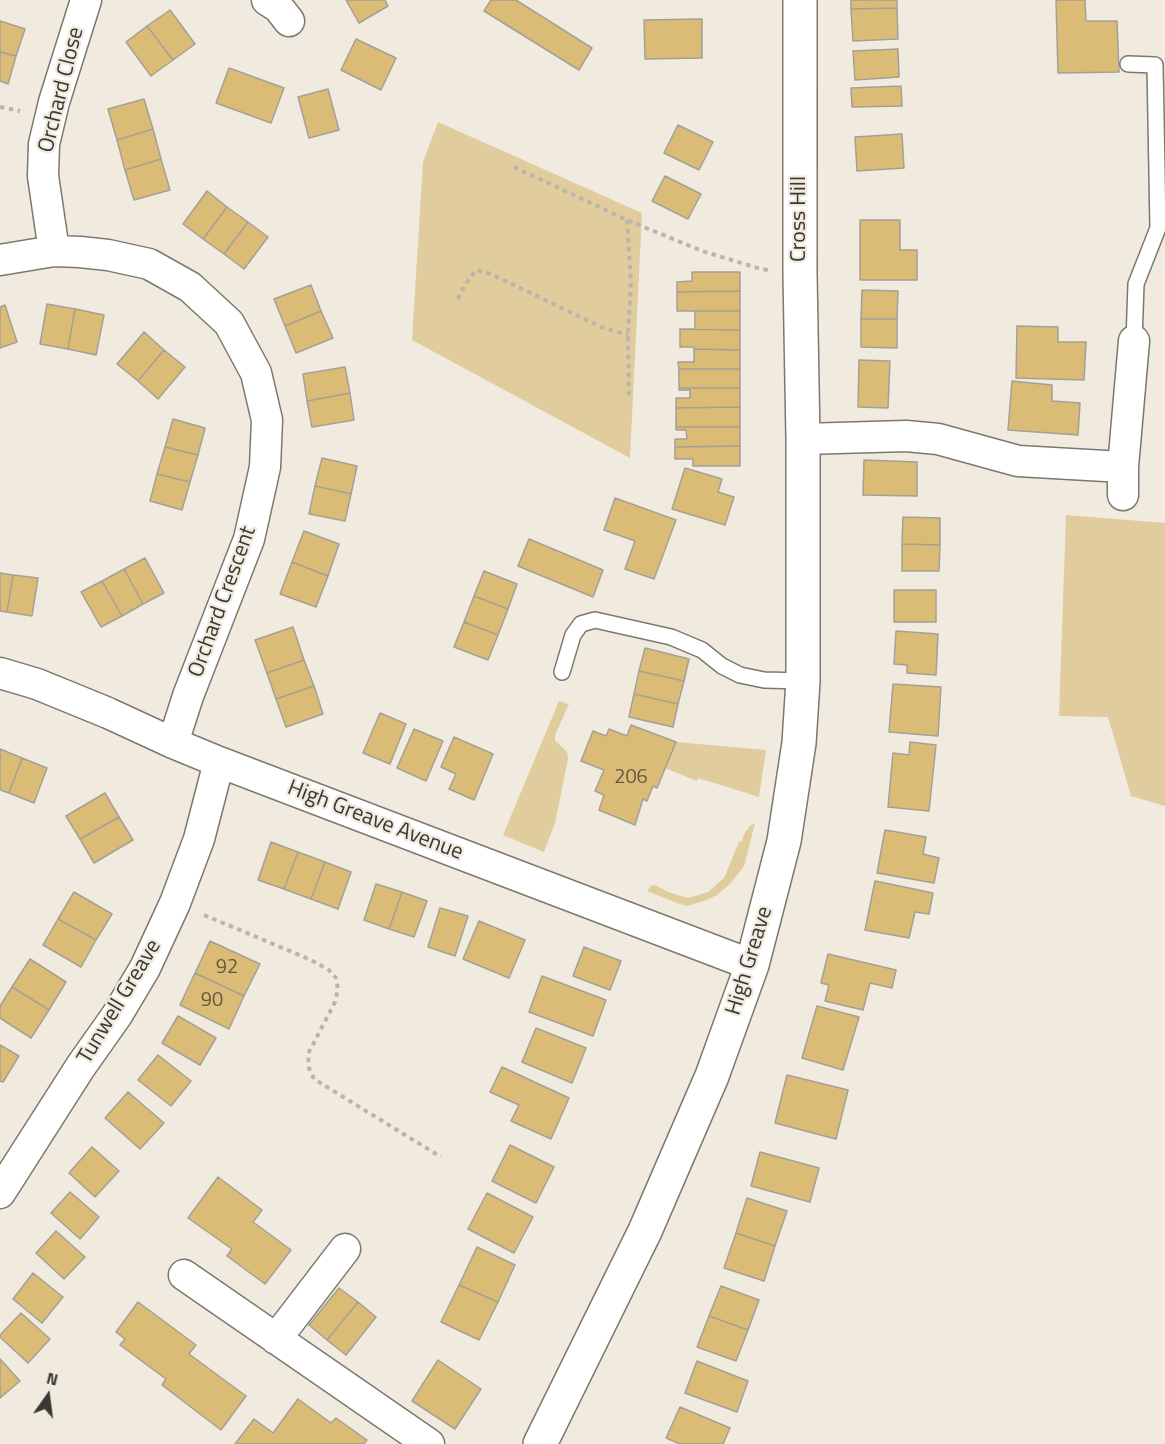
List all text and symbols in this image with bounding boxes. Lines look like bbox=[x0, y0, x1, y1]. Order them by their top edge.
street label: Orchard Close bbox=[34, 25, 90, 155]
street label: Cross Hill bbox=[787, 176, 813, 262]
street label: Orchard Crescent bbox=[183, 523, 263, 681]
house number: 206 bbox=[614, 766, 648, 790]
street label: High Greave Avenue bbox=[284, 775, 466, 867]
street label: High Greave bbox=[721, 904, 779, 1018]
street label: Tunwell Greave bbox=[73, 935, 167, 1069]
house number: 92 bbox=[216, 956, 238, 980]
house number: 90 bbox=[201, 989, 223, 1013]
north arrow bbox=[18, 1366, 78, 1426]
text: N bbox=[44, 1366, 61, 1392]

